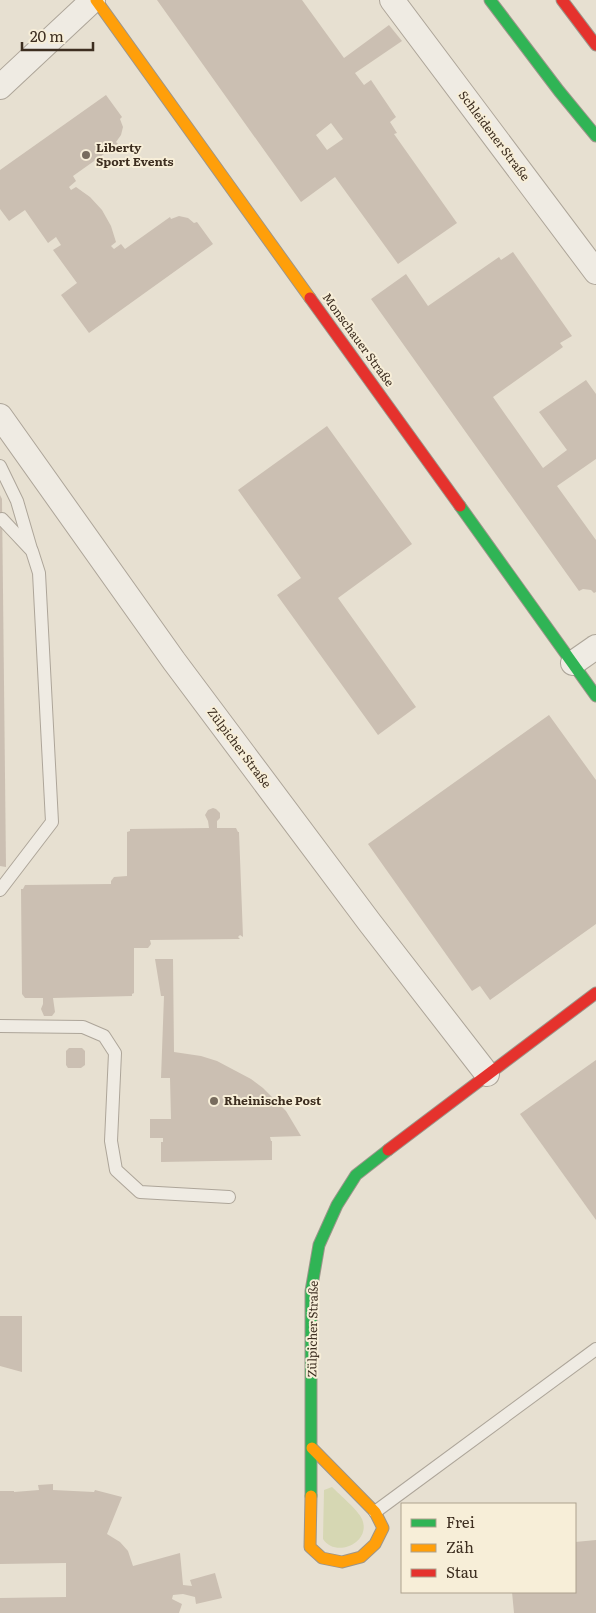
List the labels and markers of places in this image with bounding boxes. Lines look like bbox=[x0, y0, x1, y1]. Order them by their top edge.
place label: Liberty Sport Events bbox=[96, 138, 173, 170]
marker: Liberty Sport Events bbox=[80, 149, 92, 161]
place label: Rheinische Post bbox=[224, 1091, 322, 1109]
marker: Rheinische Post bbox=[208, 1095, 220, 1107]

